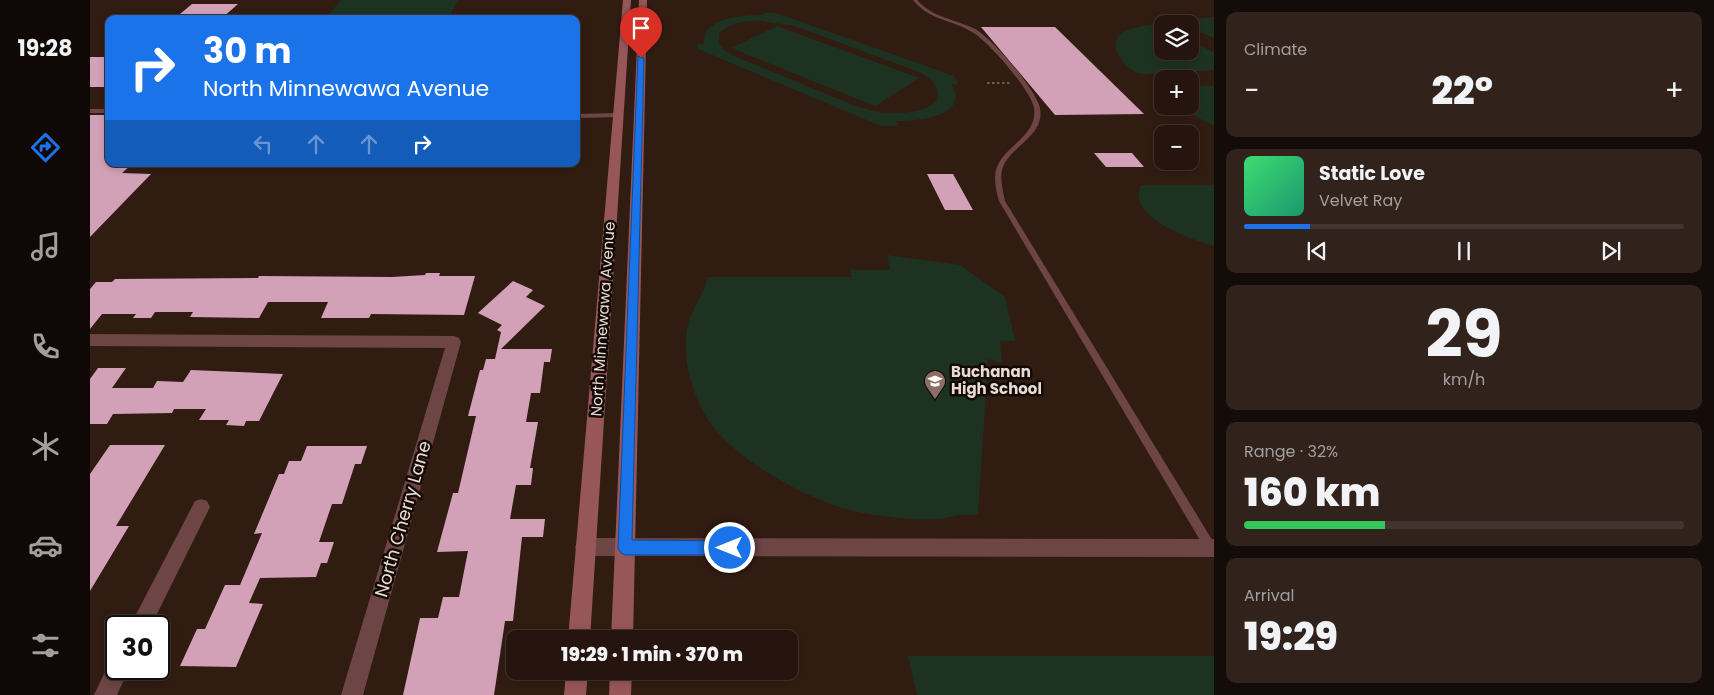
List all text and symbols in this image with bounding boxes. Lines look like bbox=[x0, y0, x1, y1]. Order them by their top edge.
pin bbox=[620, 7, 662, 58]
icon: arrive bbox=[627, 14, 655, 42]
map controls bbox=[1154, 15, 1199, 170]
button: layers bbox=[1154, 15, 1199, 60]
text: 30 m bbox=[203, 26, 291, 75]
text: 19:28 bbox=[18, 33, 72, 64]
icon: right bbox=[120, 35, 185, 100]
text: Climate bbox=[1244, 38, 1307, 61]
text: 22° bbox=[1431, 64, 1493, 117]
button: + bbox=[1154, 70, 1199, 115]
text: − bbox=[1244, 71, 1259, 110]
text: + bbox=[1665, 71, 1684, 110]
text: North Minnewawa Avenue bbox=[203, 73, 489, 104]
button: − bbox=[1154, 125, 1199, 170]
icon: directions bbox=[28, 130, 63, 165]
icon: left bbox=[249, 130, 277, 158]
icon: ahead bbox=[302, 130, 330, 158]
icon: ahead bbox=[355, 130, 383, 158]
icon: right bbox=[408, 130, 436, 158]
text: Static Love bbox=[1319, 160, 1425, 187]
text: Velvet Ray bbox=[1319, 189, 1402, 212]
street label: North Minnewawa Avenue bbox=[585, 221, 620, 417]
icon: music bbox=[28, 229, 63, 264]
icon: previous bbox=[1303, 237, 1331, 265]
icon: pause bbox=[1450, 237, 1478, 265]
icon: next bbox=[1597, 237, 1625, 265]
text: 29 bbox=[1425, 289, 1503, 380]
icon: phone bbox=[28, 329, 63, 364]
place label: Buchanan High School bbox=[951, 361, 1042, 399]
text: km/h bbox=[1443, 368, 1485, 391]
school or university icon: Buchanan High School bbox=[923, 369, 947, 400]
icon: climate bbox=[28, 429, 63, 464]
street label: North Cherry Lane bbox=[368, 438, 437, 600]
text: Range · 32% bbox=[1244, 440, 1338, 463]
text: 160 km bbox=[1244, 466, 1380, 519]
position arrow bbox=[703, 521, 755, 573]
icon: car bbox=[28, 528, 63, 563]
text: Arrival bbox=[1244, 584, 1294, 607]
text: 19:29 bbox=[1244, 610, 1338, 663]
speed limit sign: 30 bbox=[105, 615, 170, 680]
icon: filters bbox=[28, 628, 63, 663]
text: 19:29 · 1 min · 370 m bbox=[561, 641, 743, 668]

